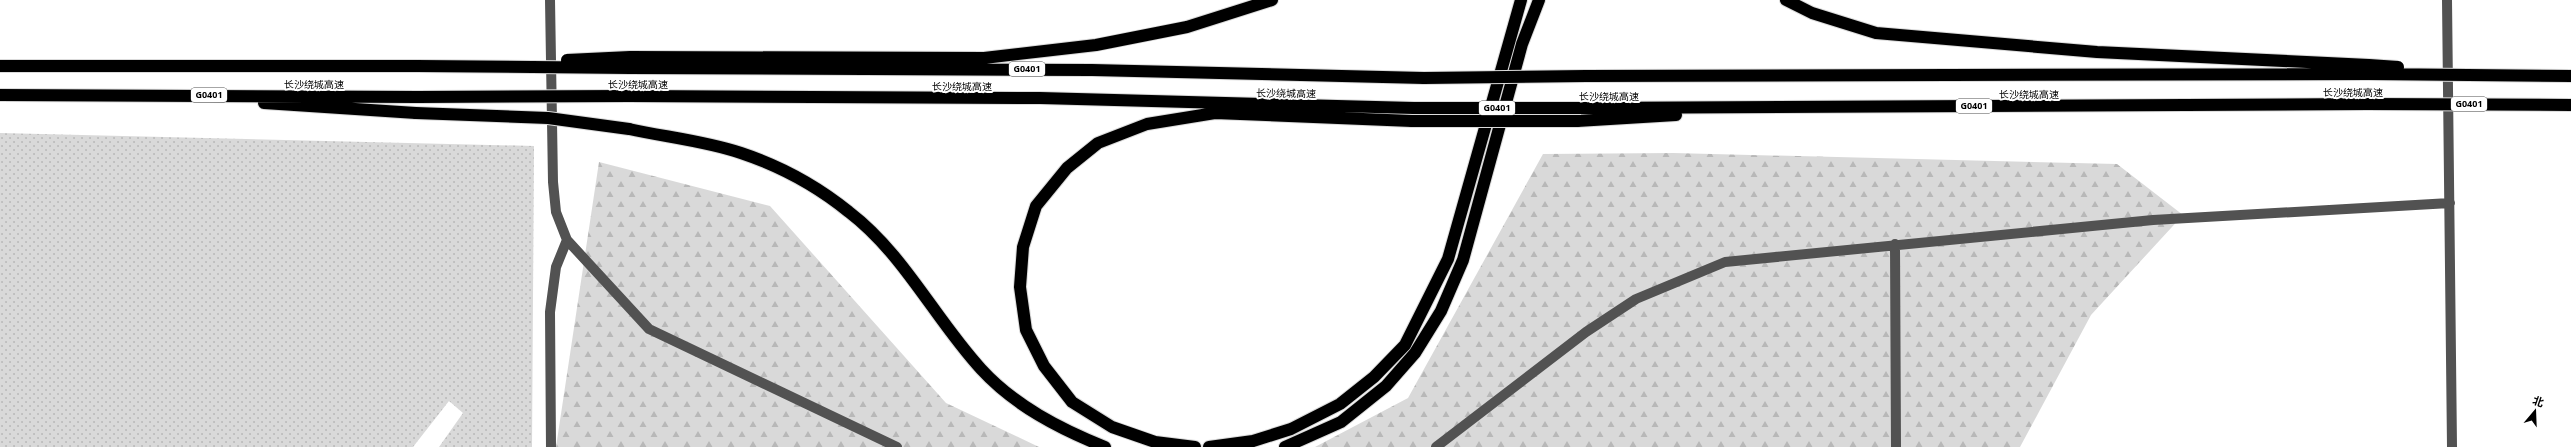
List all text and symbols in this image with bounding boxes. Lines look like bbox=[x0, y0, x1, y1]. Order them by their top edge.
road number: G0401 bbox=[1009, 62, 1045, 76]
street label: 长沙绕城高速 bbox=[284, 77, 344, 91]
street label: 长沙绕城高速 bbox=[608, 77, 668, 91]
street label: 长沙绕城高速 bbox=[932, 79, 992, 93]
street label: 长沙绕城高速 bbox=[1256, 85, 1316, 101]
street label: 长沙绕城高速 bbox=[2323, 85, 2383, 99]
street label: 长沙绕城高速 bbox=[1999, 87, 2059, 101]
road number: G0401 bbox=[191, 88, 227, 102]
street label: 长沙绕城高速 bbox=[1579, 89, 1639, 103]
road number: G0401 bbox=[2451, 97, 2487, 111]
road number: G0401 bbox=[1956, 99, 1992, 113]
road number: G0401 bbox=[1479, 101, 1515, 115]
north arrow bbox=[2515, 391, 2555, 431]
text: 北 bbox=[2531, 392, 2546, 410]

